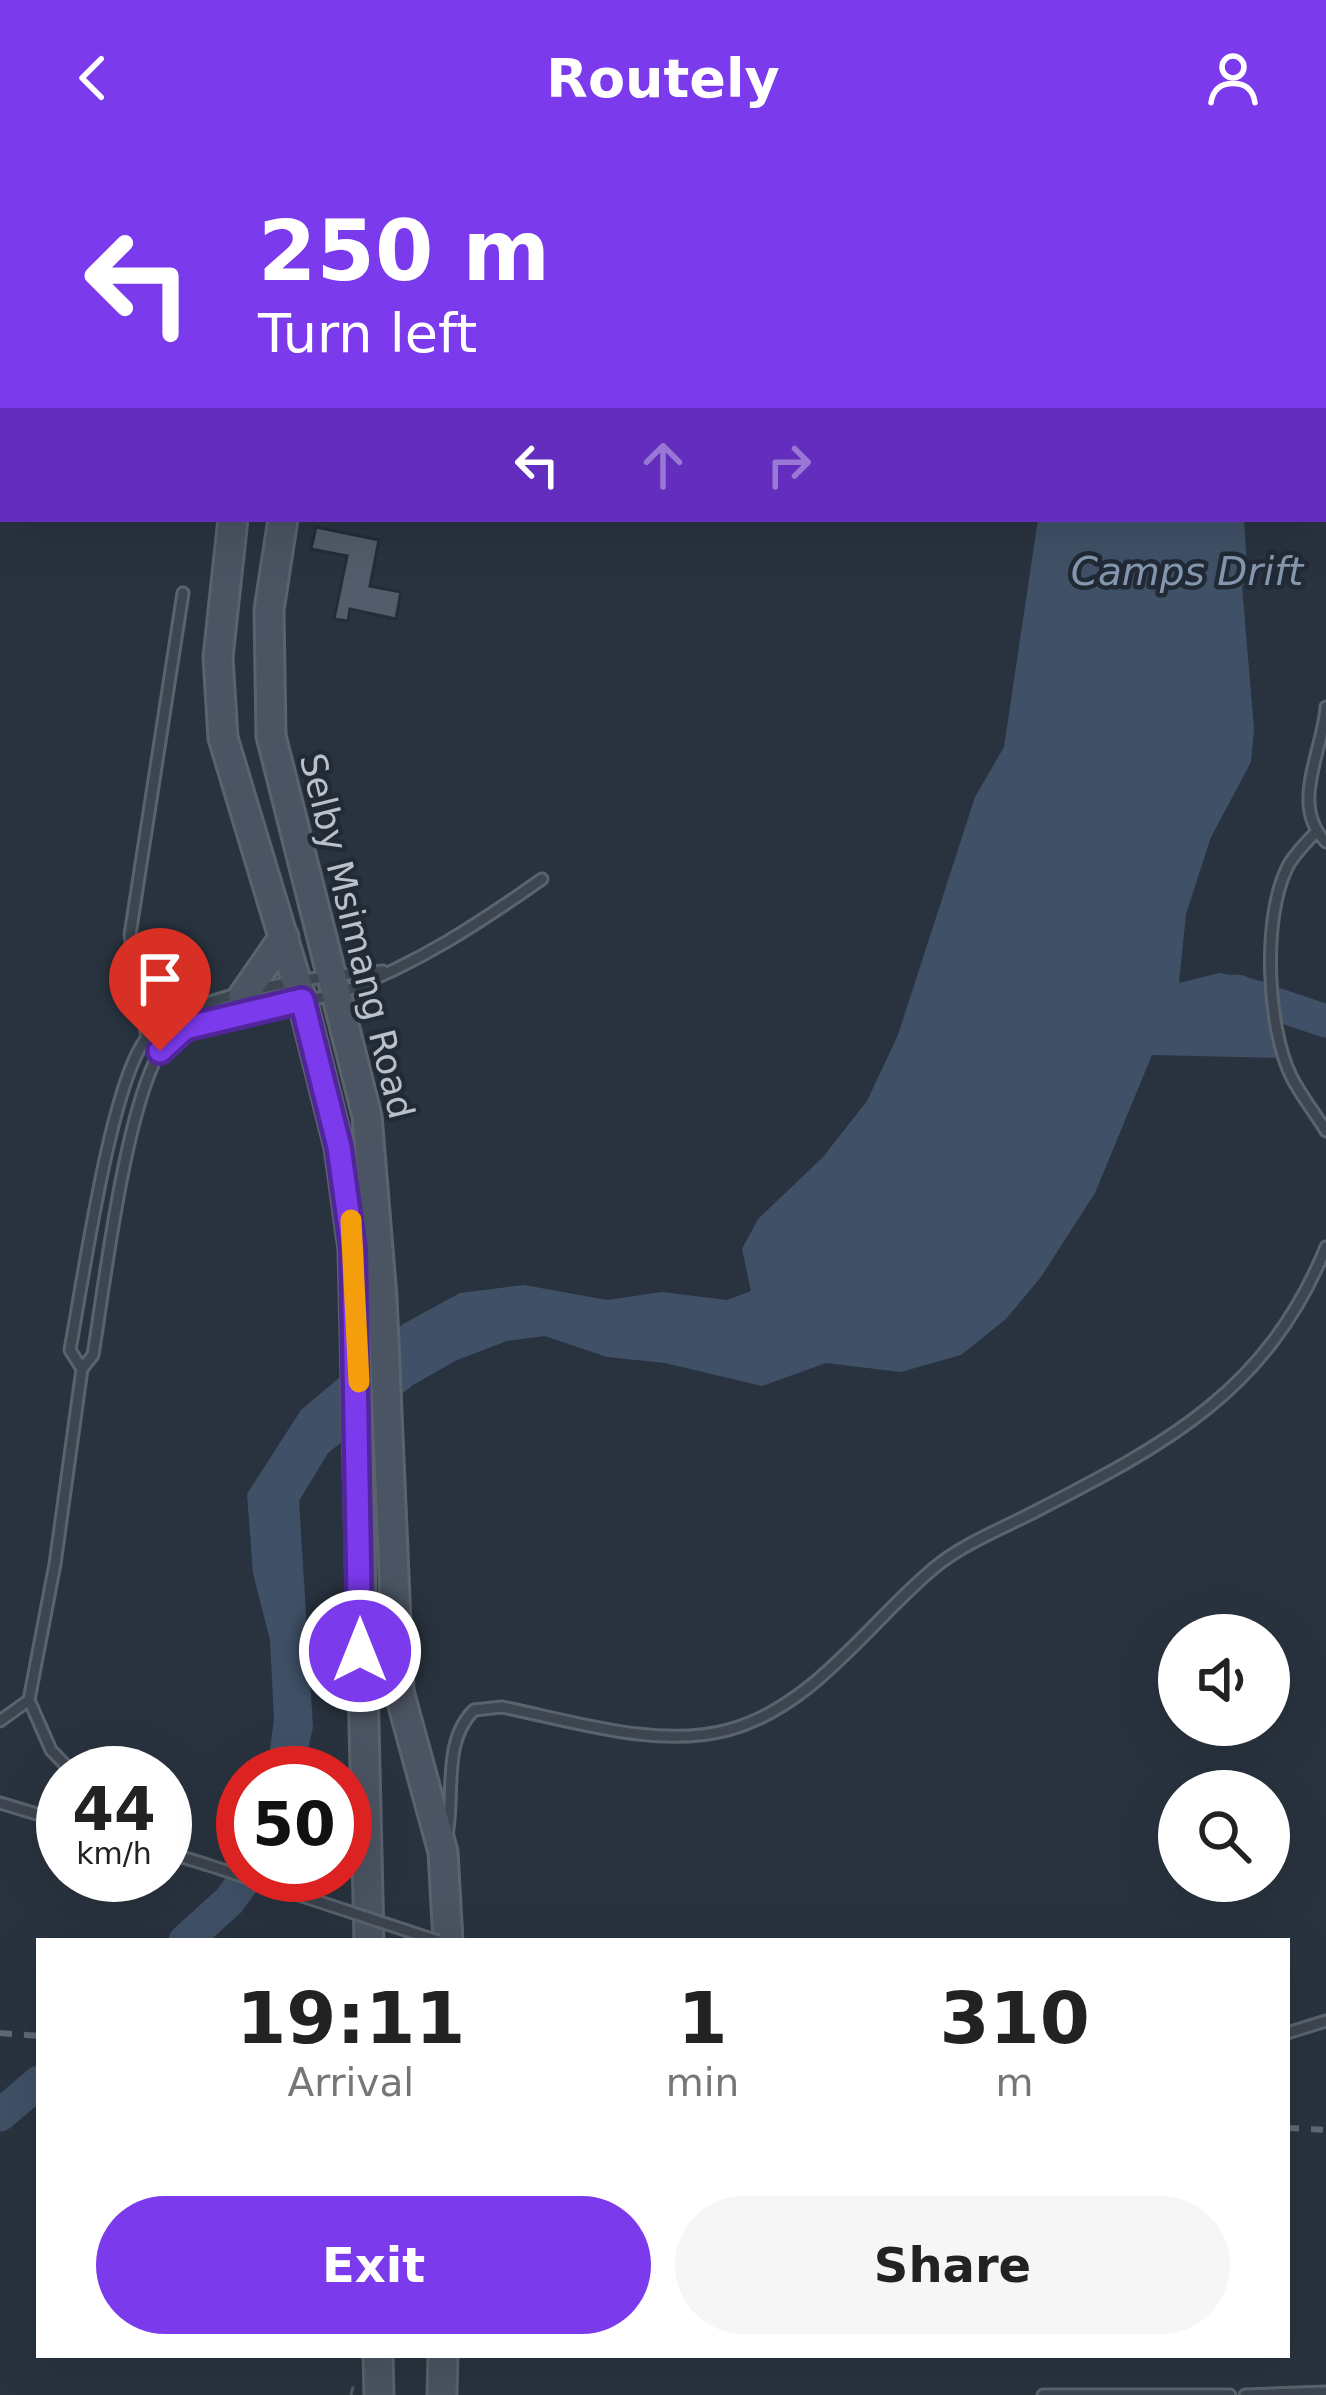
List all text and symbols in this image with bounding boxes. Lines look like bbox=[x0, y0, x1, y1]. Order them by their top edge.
icon: back bbox=[60, 45, 126, 111]
icon: person bbox=[1200, 45, 1266, 111]
text: Routely bbox=[546, 47, 780, 110]
text: 250 m bbox=[258, 202, 550, 300]
icon: left bbox=[60, 204, 216, 360]
text: Turn left bbox=[258, 302, 477, 365]
icon: left bbox=[504, 432, 570, 498]
icon: ahead bbox=[630, 432, 696, 498]
icon: right bbox=[756, 432, 822, 498]
water label: Camps Drift bbox=[1071, 549, 1305, 594]
street label: Selby Msimang Road bbox=[292, 749, 422, 1123]
pin bbox=[109, 928, 211, 1051]
icon: arrive bbox=[127, 946, 193, 1012]
position arrow bbox=[297, 1588, 423, 1714]
map controls bbox=[1158, 1614, 1290, 1902]
button: sound bbox=[1158, 1614, 1290, 1746]
speed limit sign: 50 bbox=[216, 1746, 372, 1902]
button: search bbox=[1158, 1770, 1290, 1902]
text: 44 bbox=[72, 1774, 156, 1844]
text: km/h bbox=[76, 1836, 152, 1871]
text: 19:11 bbox=[236, 1976, 465, 2060]
text: 1 bbox=[677, 1976, 727, 2060]
text: 310 bbox=[939, 1976, 1090, 2060]
text: Arrival bbox=[287, 2060, 414, 2105]
text: min bbox=[666, 2060, 739, 2105]
text: m bbox=[996, 2060, 1034, 2105]
button: Exit bbox=[96, 2196, 651, 2334]
button: Share bbox=[675, 2196, 1230, 2334]

